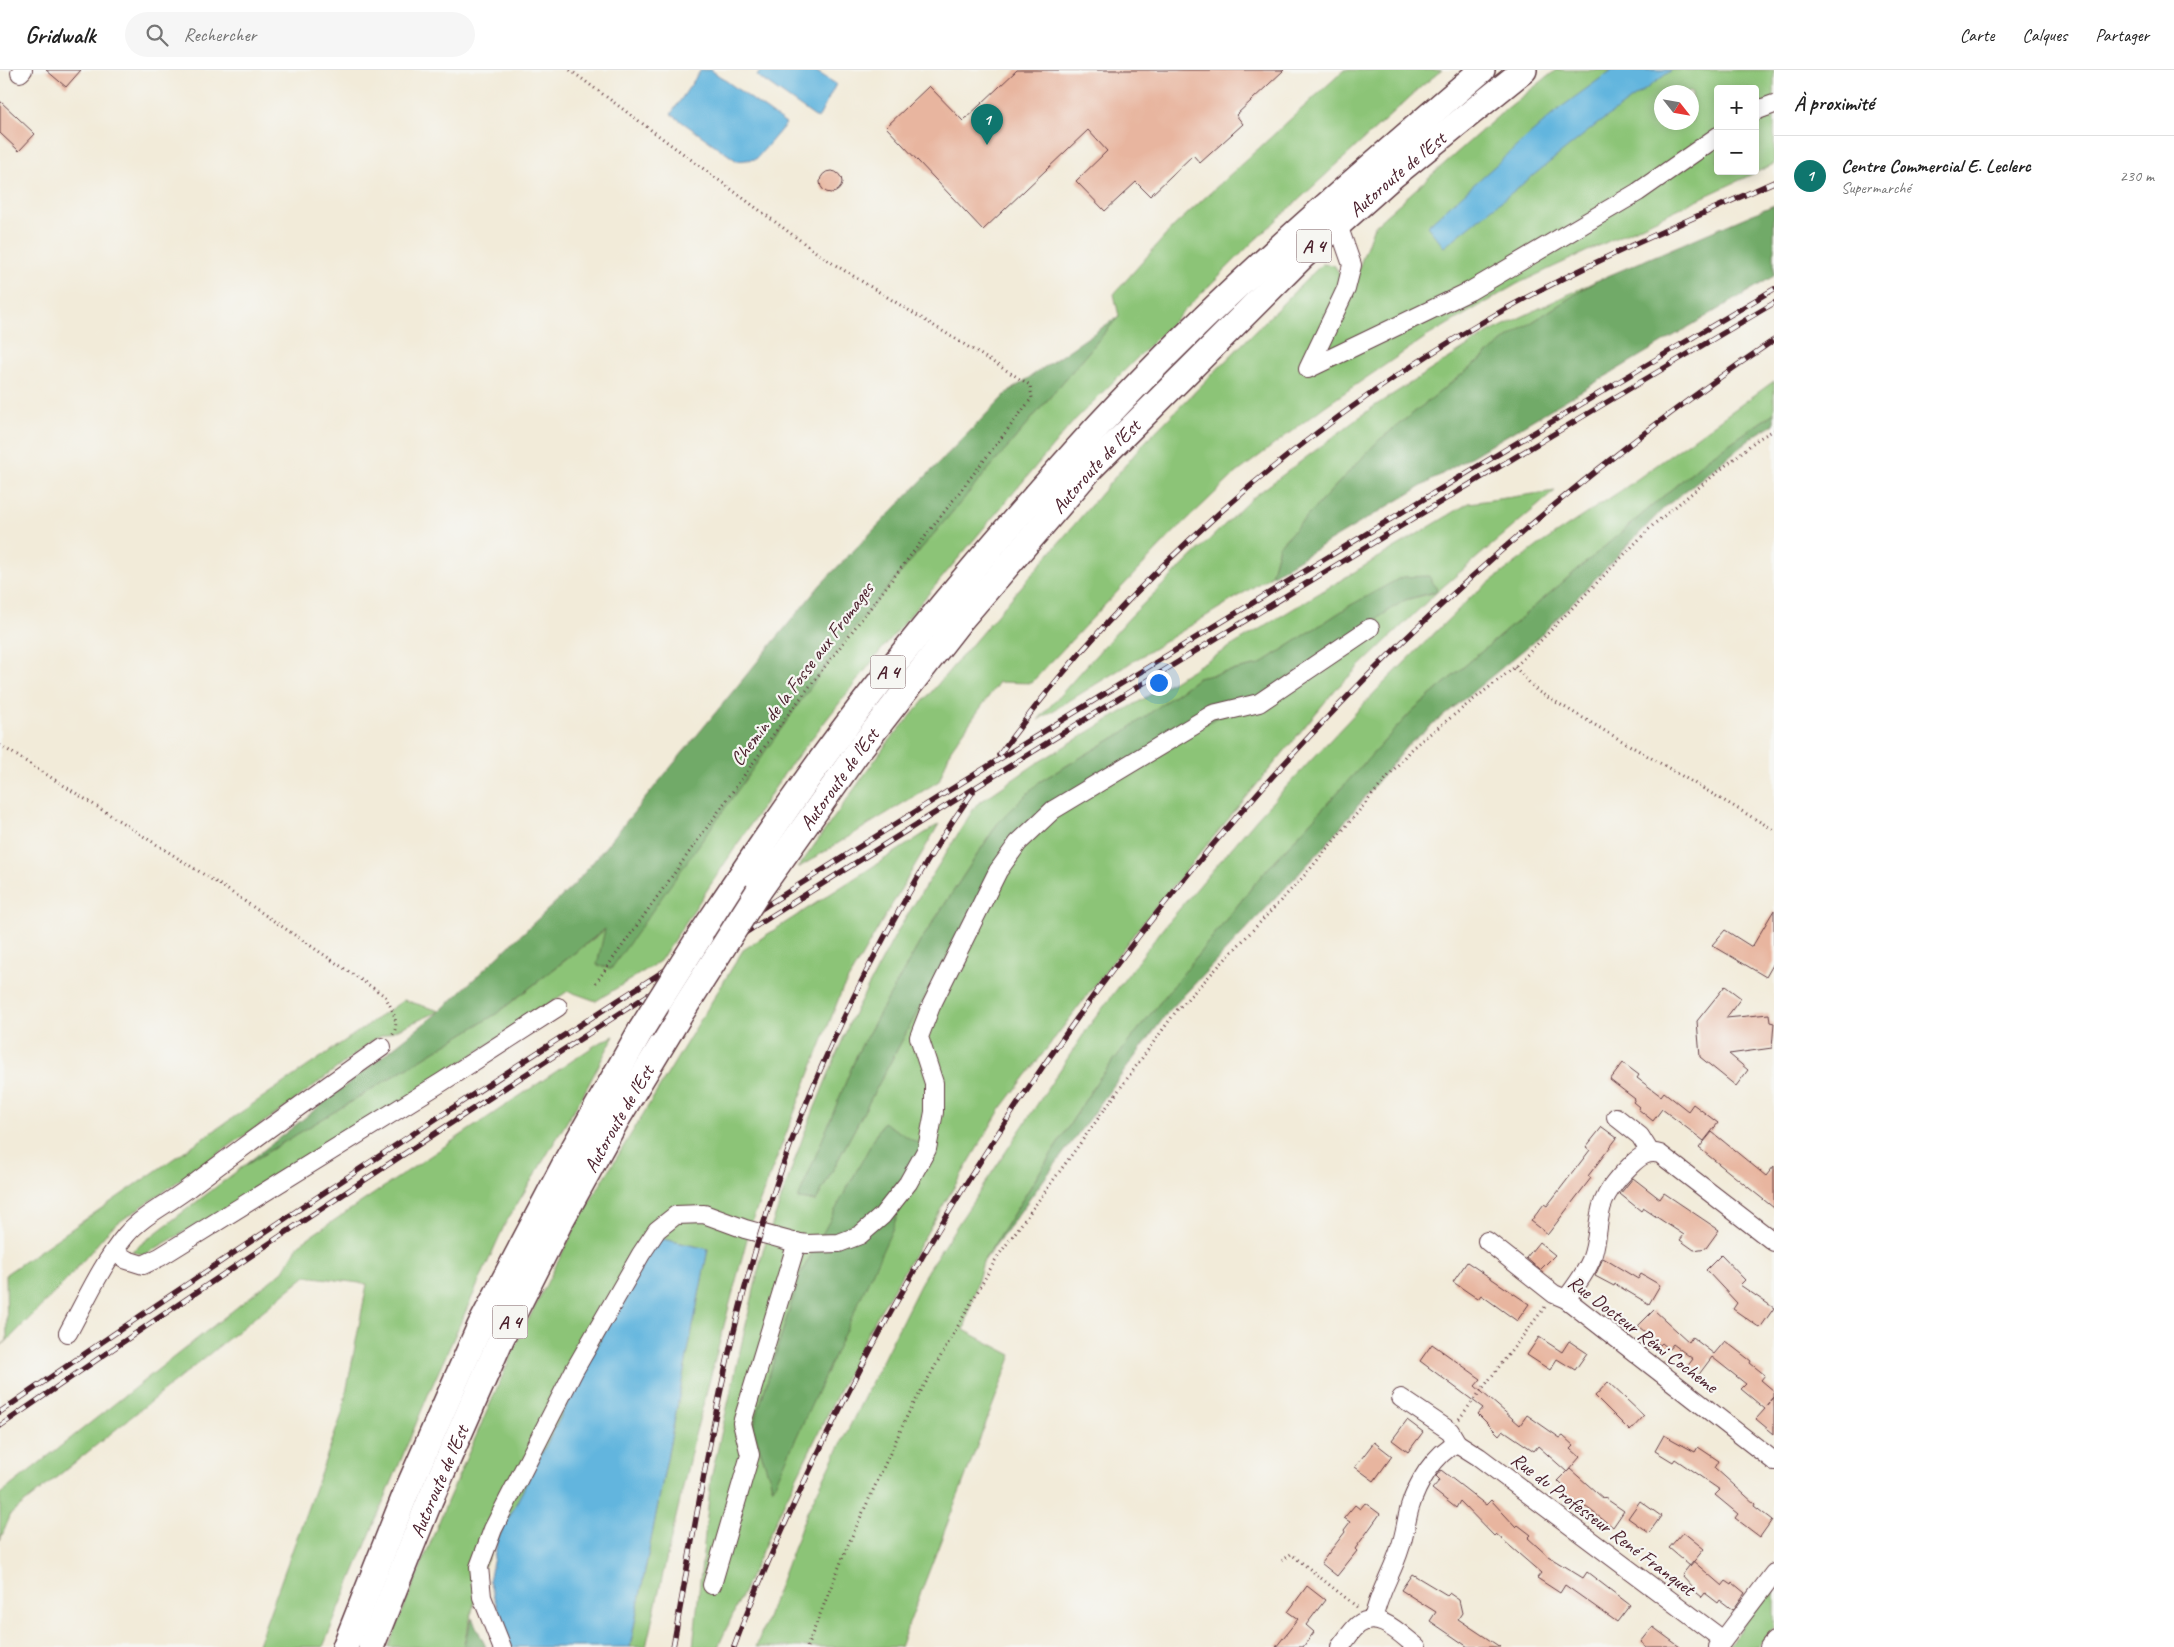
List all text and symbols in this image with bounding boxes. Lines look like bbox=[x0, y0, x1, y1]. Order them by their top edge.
search box bbox=[125, 12, 475, 57]
text: Gridwalk bbox=[25, 20, 95, 50]
icon: search bbox=[143, 21, 171, 49]
text: Rechercher bbox=[183, 23, 256, 47]
text: Carte bbox=[1960, 24, 1994, 46]
text: Calques bbox=[2022, 24, 2067, 46]
text: Partager bbox=[2095, 24, 2149, 46]
north arrow bbox=[1654, 85, 1699, 130]
map controls bbox=[1714, 85, 1759, 175]
button: + bbox=[1714, 85, 1759, 130]
text: À proximité bbox=[1794, 90, 1874, 116]
pin: 1 bbox=[971, 104, 1003, 145]
street label: Autoroute de l’Est bbox=[1343, 124, 1452, 222]
button: − bbox=[1714, 130, 1759, 175]
text: Centre Commercial E. Leclerc bbox=[1841, 154, 2031, 178]
text: 1 bbox=[1806, 166, 1814, 186]
text: 230 m bbox=[2120, 166, 2154, 186]
text: Supermarché bbox=[1841, 178, 1911, 198]
road number: A 4 bbox=[1296, 230, 1332, 262]
street label: Autoroute de l’Est bbox=[1046, 412, 1147, 518]
street label: Chemin de la Fosse aux Fromages bbox=[725, 576, 881, 771]
road number: A 4 bbox=[870, 656, 906, 688]
your location bbox=[1146, 670, 1172, 696]
street label: Autoroute de l’Est bbox=[794, 721, 885, 835]
street label: Autoroute de l’Est bbox=[578, 1059, 660, 1177]
street label: Rue Docteur Rémi Cocheme bbox=[1563, 1270, 1724, 1399]
road number: A 4 bbox=[492, 1306, 528, 1338]
street label: Autoroute de l’Est bbox=[404, 1419, 475, 1541]
street label: Rue du Professeur René Franquet bbox=[1506, 1447, 1702, 1603]

